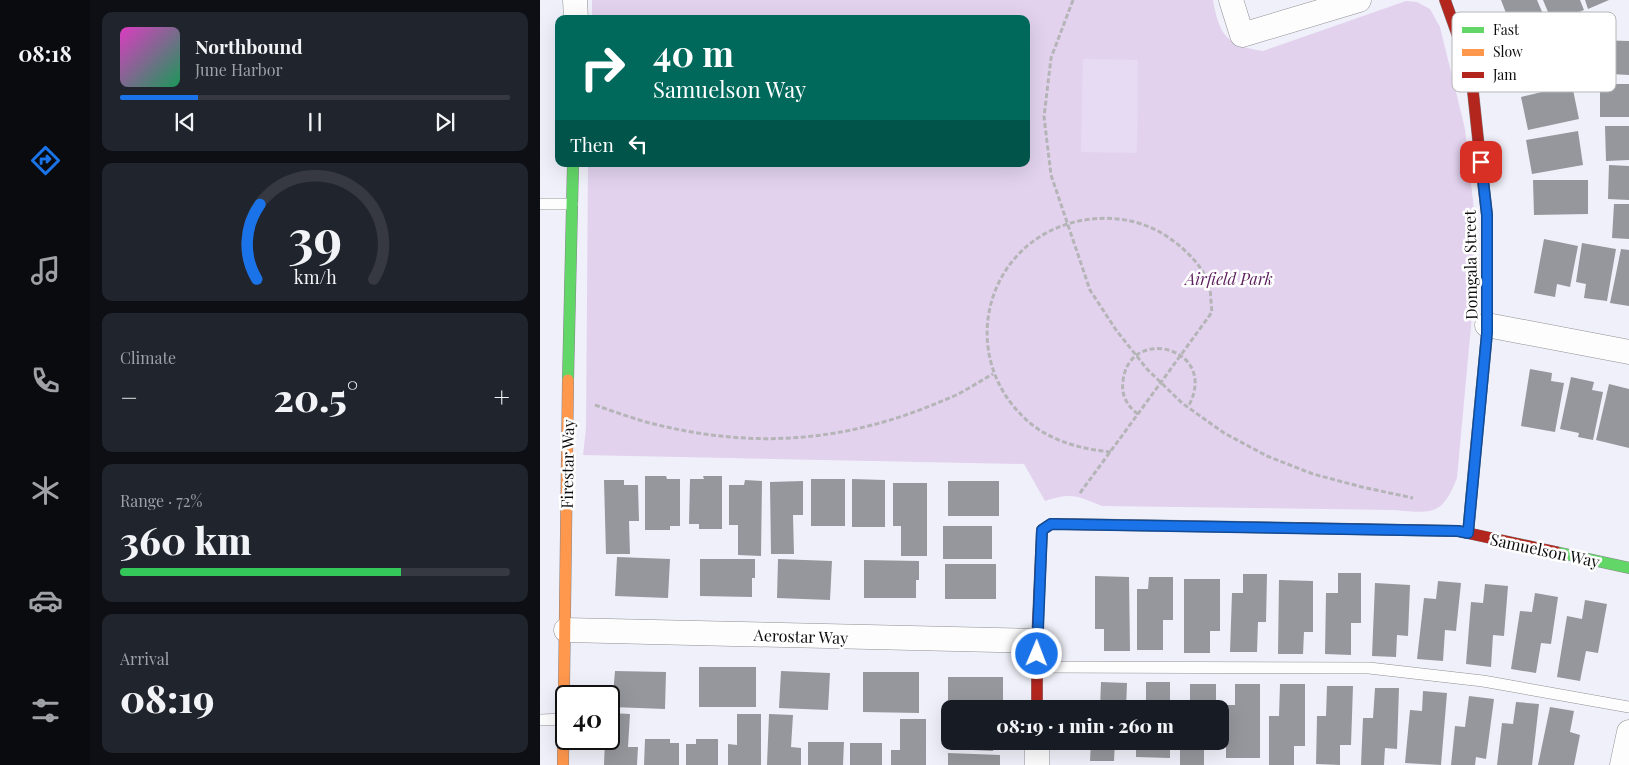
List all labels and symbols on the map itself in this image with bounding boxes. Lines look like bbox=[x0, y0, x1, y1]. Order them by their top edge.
legend bbox=[1452, 12, 1616, 92]
text: Fast bbox=[1493, 20, 1520, 39]
text: Slow bbox=[1493, 42, 1523, 61]
text: Jam bbox=[1492, 65, 1517, 84]
pin bbox=[1460, 141, 1502, 183]
street label: Domgala Street bbox=[1459, 210, 1481, 320]
park label: Airfield Park bbox=[1183, 268, 1273, 289]
street label: Firestar Way bbox=[556, 419, 578, 509]
street label: Samuelson Way bbox=[1488, 528, 1602, 572]
street label: Aerostar Way bbox=[752, 624, 849, 648]
position arrow bbox=[1010, 627, 1062, 679]
speed limit sign: 40 bbox=[555, 685, 620, 750]

